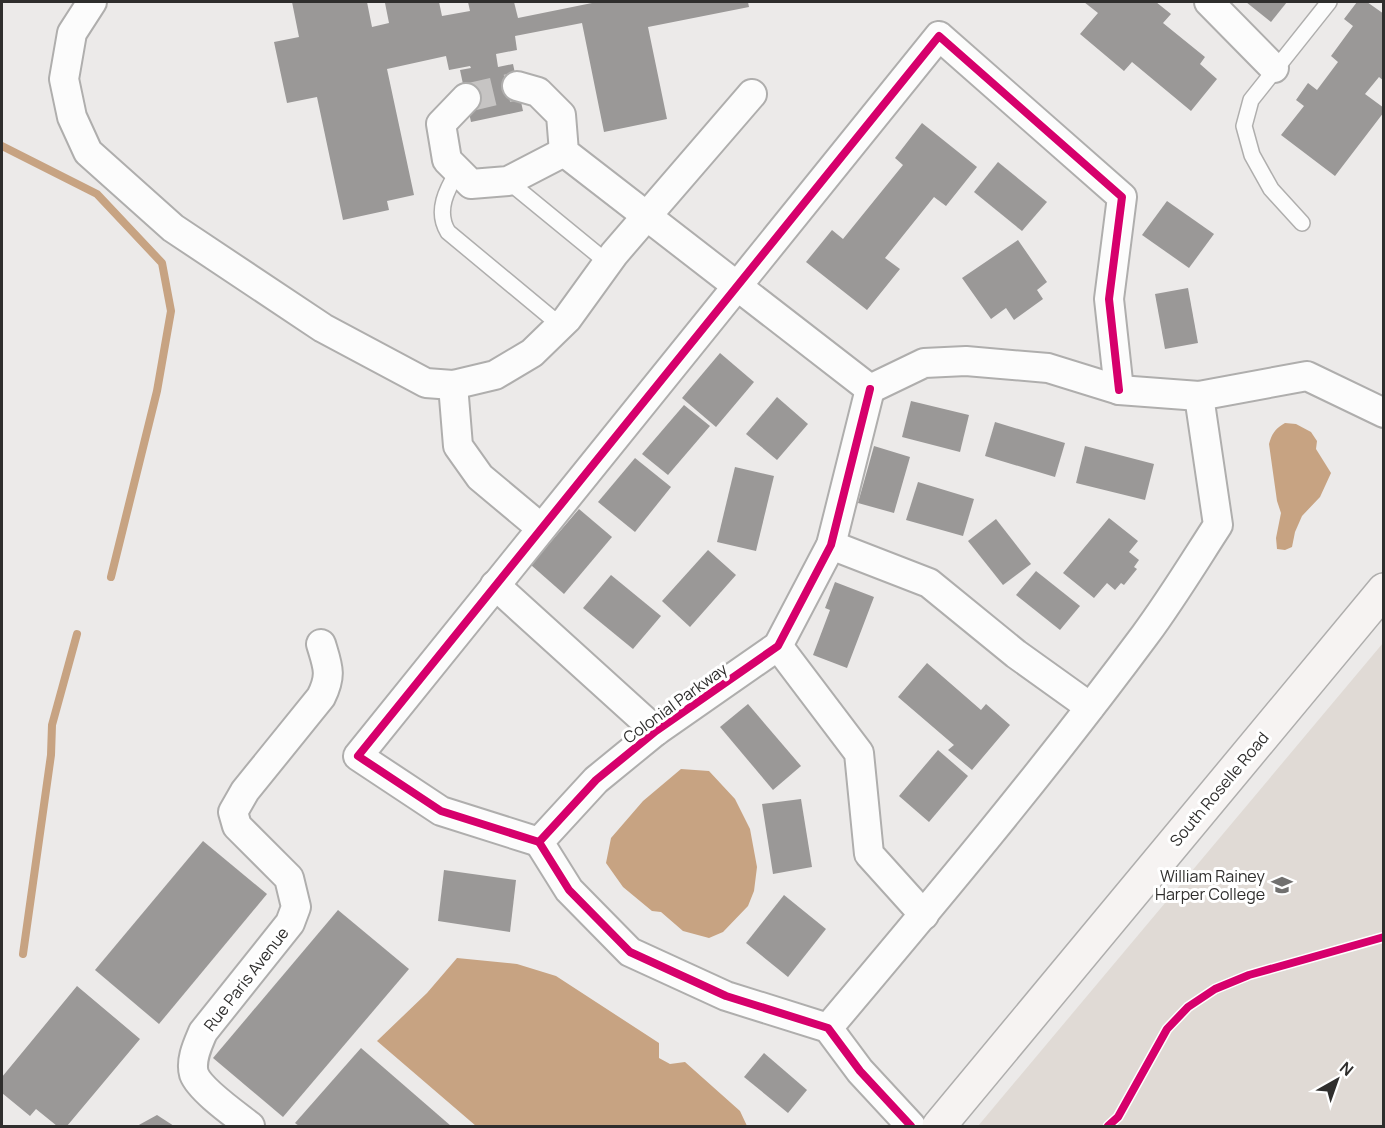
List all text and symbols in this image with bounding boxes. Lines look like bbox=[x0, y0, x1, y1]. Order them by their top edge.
street label: Colonial Parkway bbox=[618, 657, 732, 748]
street label: South Roselle Road bbox=[1165, 727, 1273, 851]
place label: William Rainey Harper College bbox=[1155, 865, 1266, 905]
school or university icon: William Rainey Harper College bbox=[1270, 873, 1294, 897]
street label: Rue Paris Avenue bbox=[198, 923, 294, 1035]
north arrow bbox=[1307, 1050, 1367, 1110]
text: N bbox=[1335, 1056, 1358, 1081]

